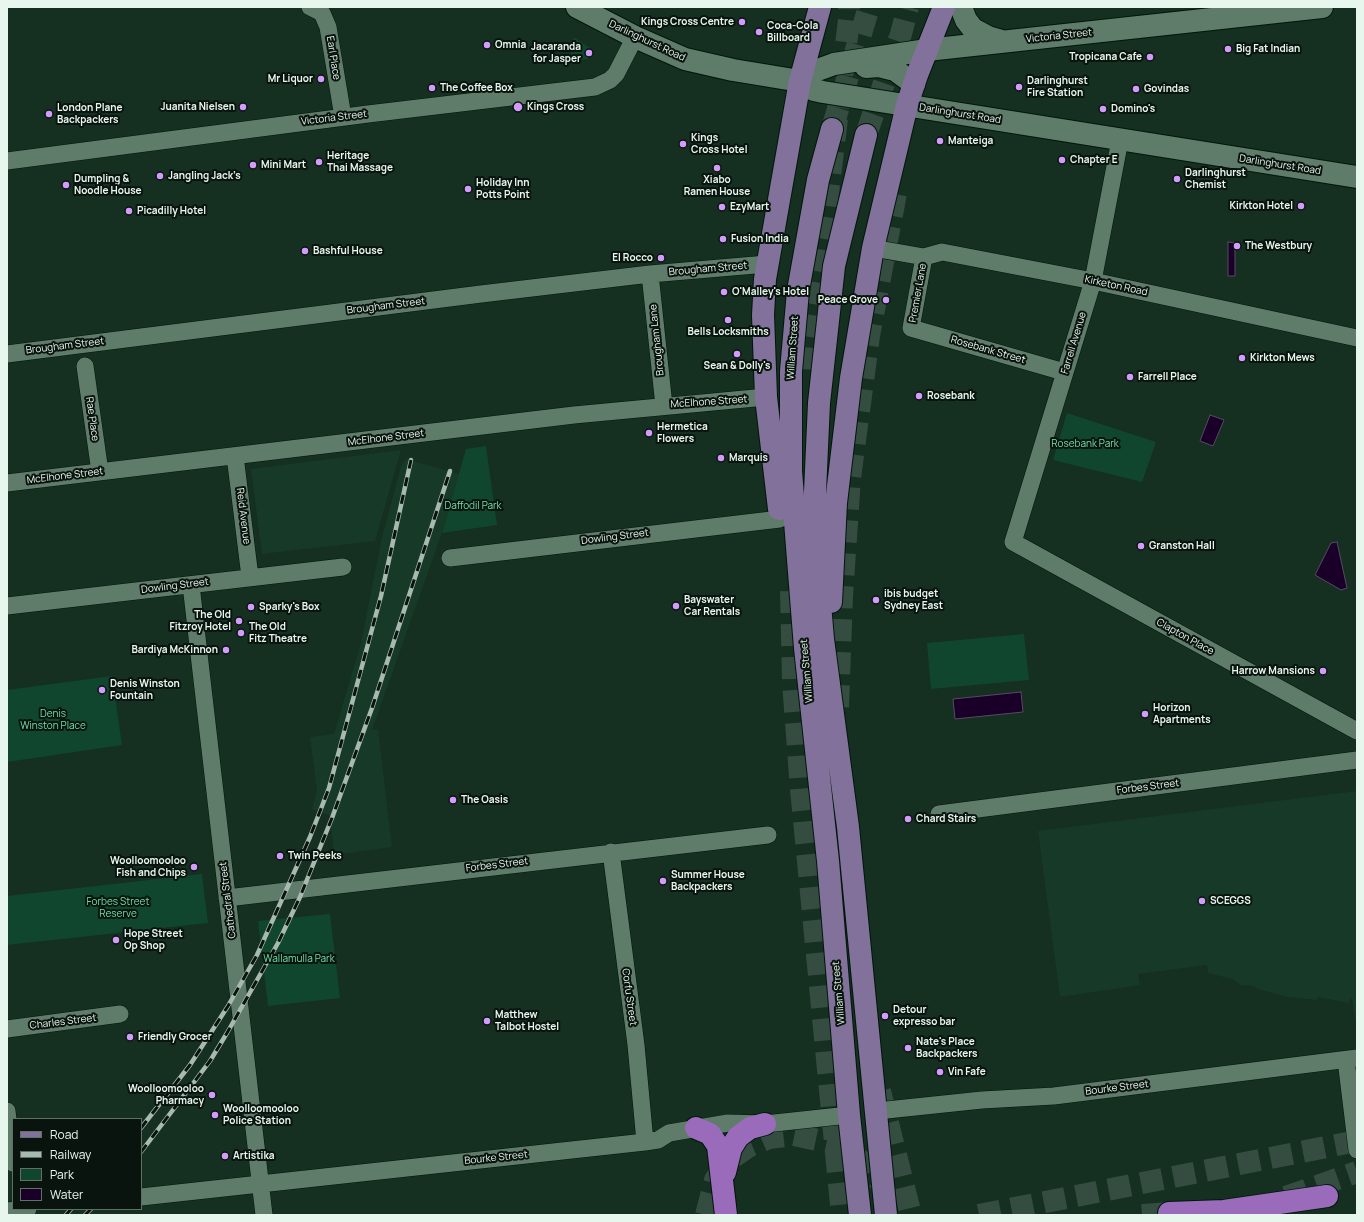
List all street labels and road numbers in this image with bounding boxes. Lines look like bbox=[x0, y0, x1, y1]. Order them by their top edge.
street label: Darlinghurst Road bbox=[607, 18, 687, 64]
street label: Victoria Street bbox=[1025, 27, 1093, 45]
street label: Earl Place bbox=[324, 35, 342, 81]
street label: Darlinghurst Road bbox=[918, 102, 1002, 126]
street label: Victoria Street bbox=[300, 108, 368, 128]
street label: Darlinghurst Road bbox=[1238, 153, 1322, 177]
street label: Brougham Street bbox=[668, 260, 748, 278]
street label: Premier Lane bbox=[907, 262, 929, 324]
street label: Kirketon Road bbox=[1083, 273, 1149, 299]
street label: Brougham Street bbox=[346, 295, 426, 317]
street label: Brougham Lane bbox=[647, 304, 667, 376]
street label: Farrell Avenue bbox=[1059, 311, 1089, 375]
street label: William Street bbox=[785, 316, 801, 380]
street label: Rosebank Street bbox=[949, 334, 1027, 366]
street label: Brougham Street bbox=[25, 335, 105, 357]
street label: McElhone Street bbox=[670, 393, 748, 411]
street label: Rae Place bbox=[83, 396, 101, 442]
street label: McElhone Street bbox=[347, 427, 425, 449]
street label: McElhone Street bbox=[26, 465, 104, 487]
street label: Reid Avenue bbox=[234, 487, 252, 545]
street label: Dowling Street bbox=[581, 527, 649, 547]
street label: Dowling Street bbox=[141, 576, 209, 596]
street label: Clapton Place bbox=[1154, 616, 1216, 658]
street label: William Street bbox=[798, 639, 816, 703]
street label: Forbes Street bbox=[1116, 777, 1180, 797]
street label: Forbes Street bbox=[465, 855, 529, 875]
street label: Cathedral Street bbox=[217, 861, 239, 939]
street label: William Street bbox=[830, 961, 848, 1025]
street label: Corfu Street bbox=[619, 968, 639, 1026]
street label: Charles Street bbox=[29, 1012, 97, 1032]
street label: Bourke Street bbox=[1085, 1078, 1149, 1098]
street label: Bourke Street bbox=[464, 1149, 528, 1167]

